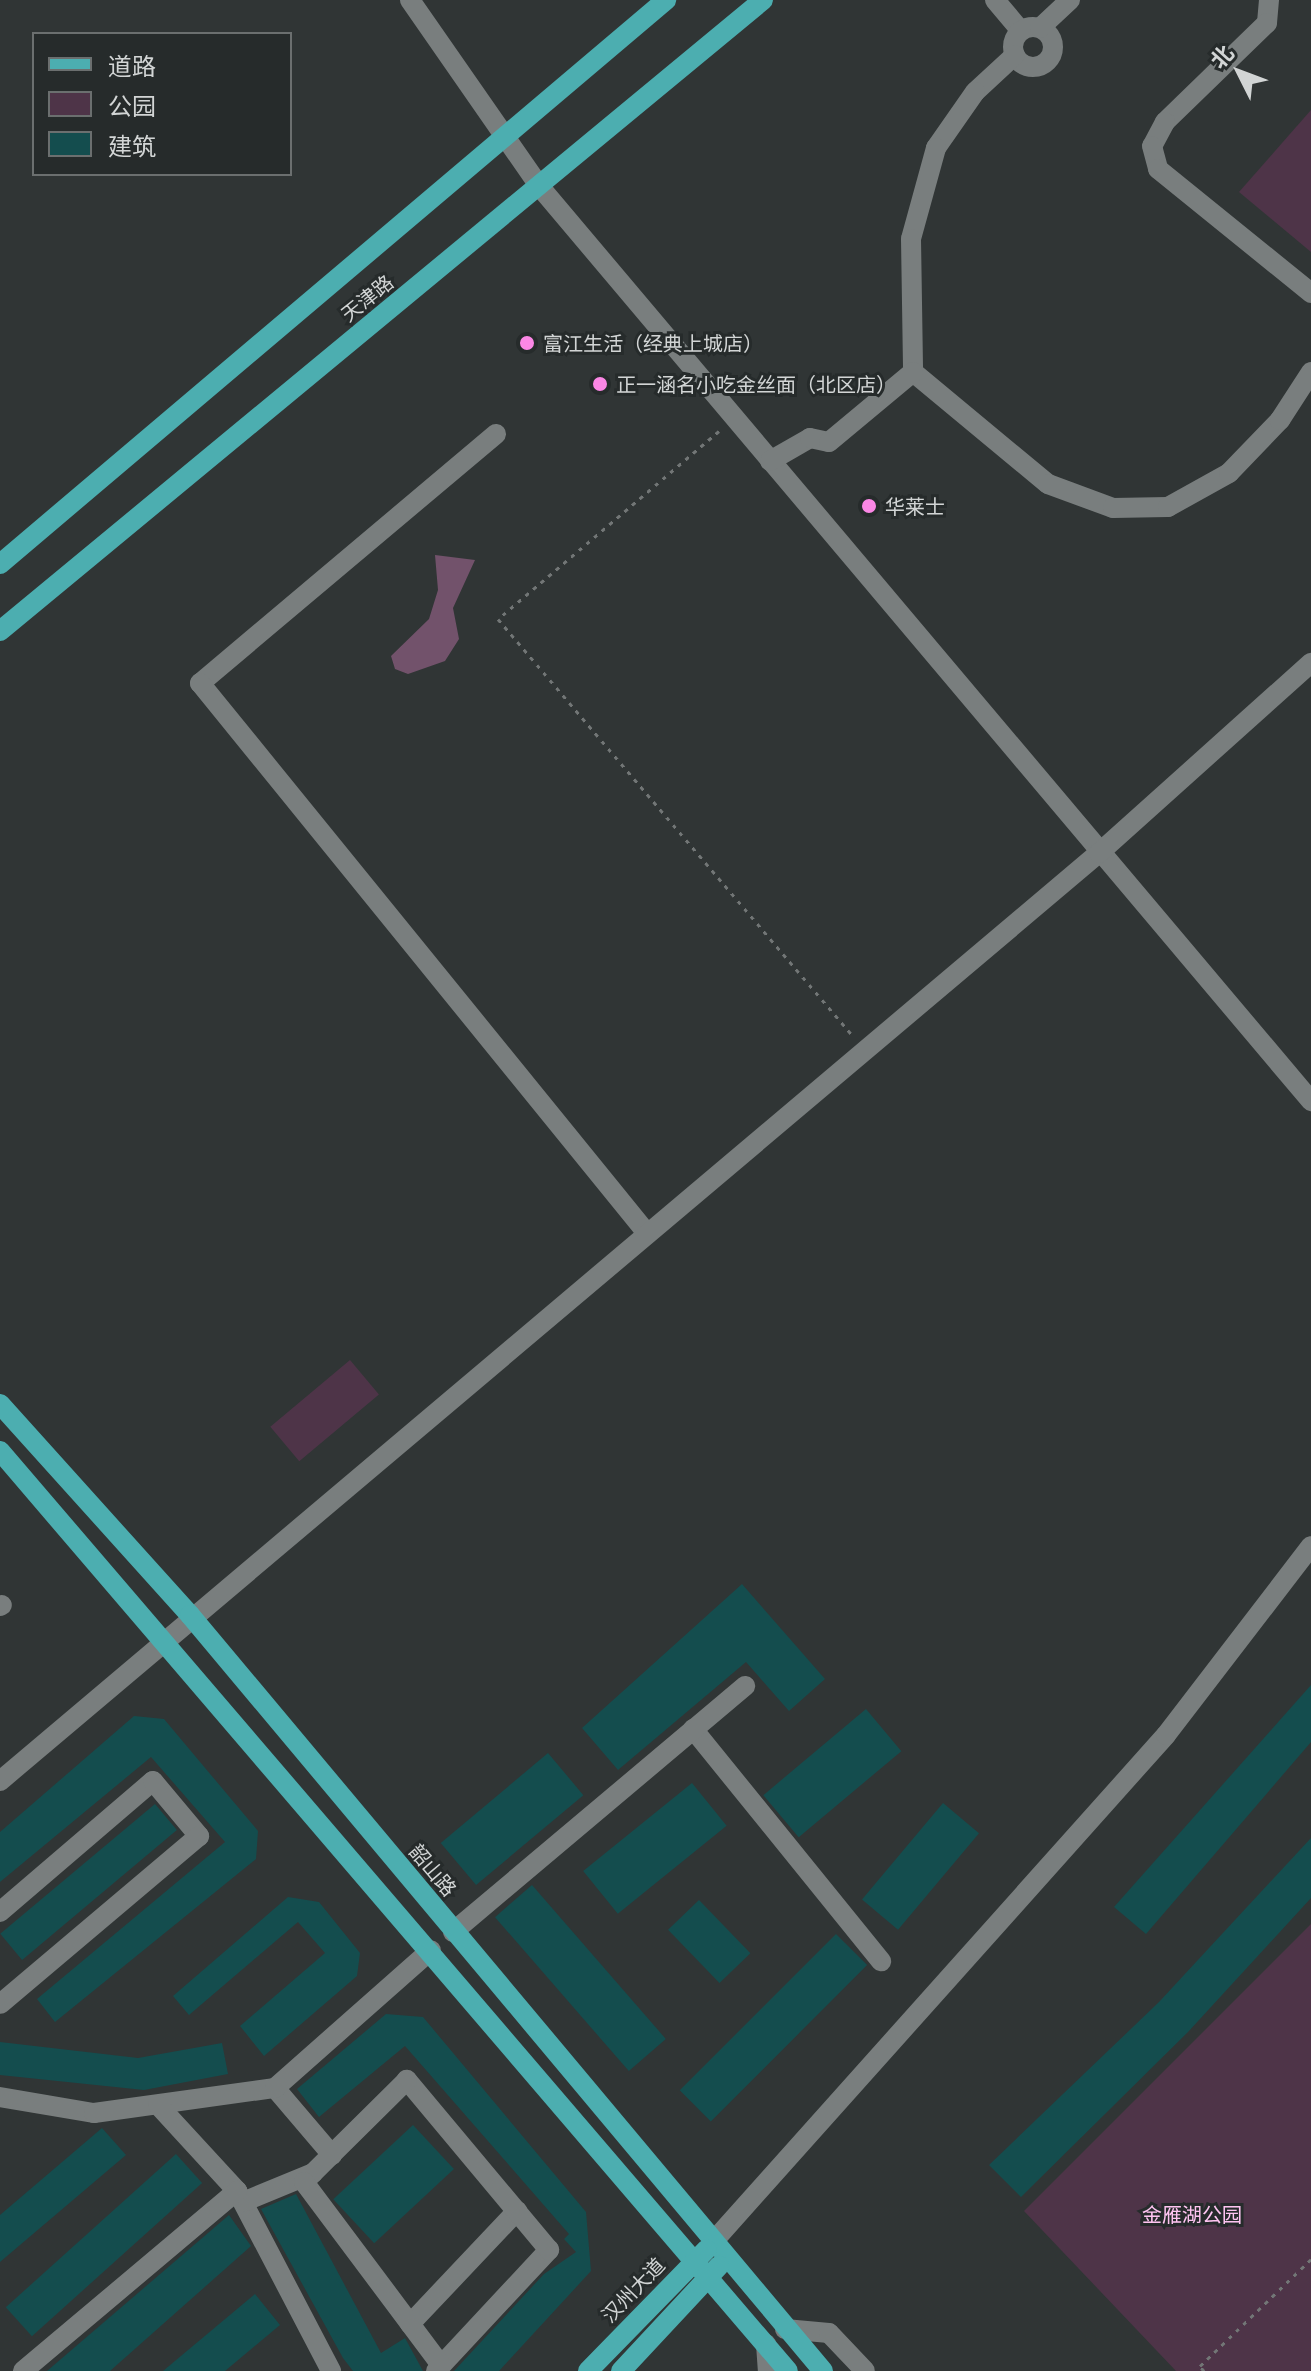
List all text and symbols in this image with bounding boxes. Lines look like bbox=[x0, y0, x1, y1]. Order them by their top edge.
legend bbox=[32, 32, 292, 176]
north arrow bbox=[1199, 32, 1279, 112]
text: 北 bbox=[1203, 38, 1240, 74]
text: 道路 bbox=[108, 49, 156, 82]
text: 公园 bbox=[108, 89, 156, 122]
text: 建筑 bbox=[108, 129, 156, 162]
street label: 天津路 bbox=[336, 270, 398, 326]
place label: 富江生活（经典上城店） bbox=[543, 331, 763, 355]
marker: 富江生活（经典上城店） bbox=[518, 334, 536, 352]
place label: 正一涵名小吃金丝面（北区店） bbox=[616, 372, 896, 396]
marker: 正一涵名小吃金丝面（北区店） bbox=[591, 375, 609, 393]
place label: 华莱士 bbox=[885, 494, 945, 518]
marker: 华莱士 bbox=[860, 497, 878, 515]
street label: 韶山路 bbox=[405, 1839, 461, 1901]
park label: 金雁湖公园 bbox=[1142, 2202, 1242, 2226]
street label: 汉州大道 bbox=[597, 2253, 669, 2327]

